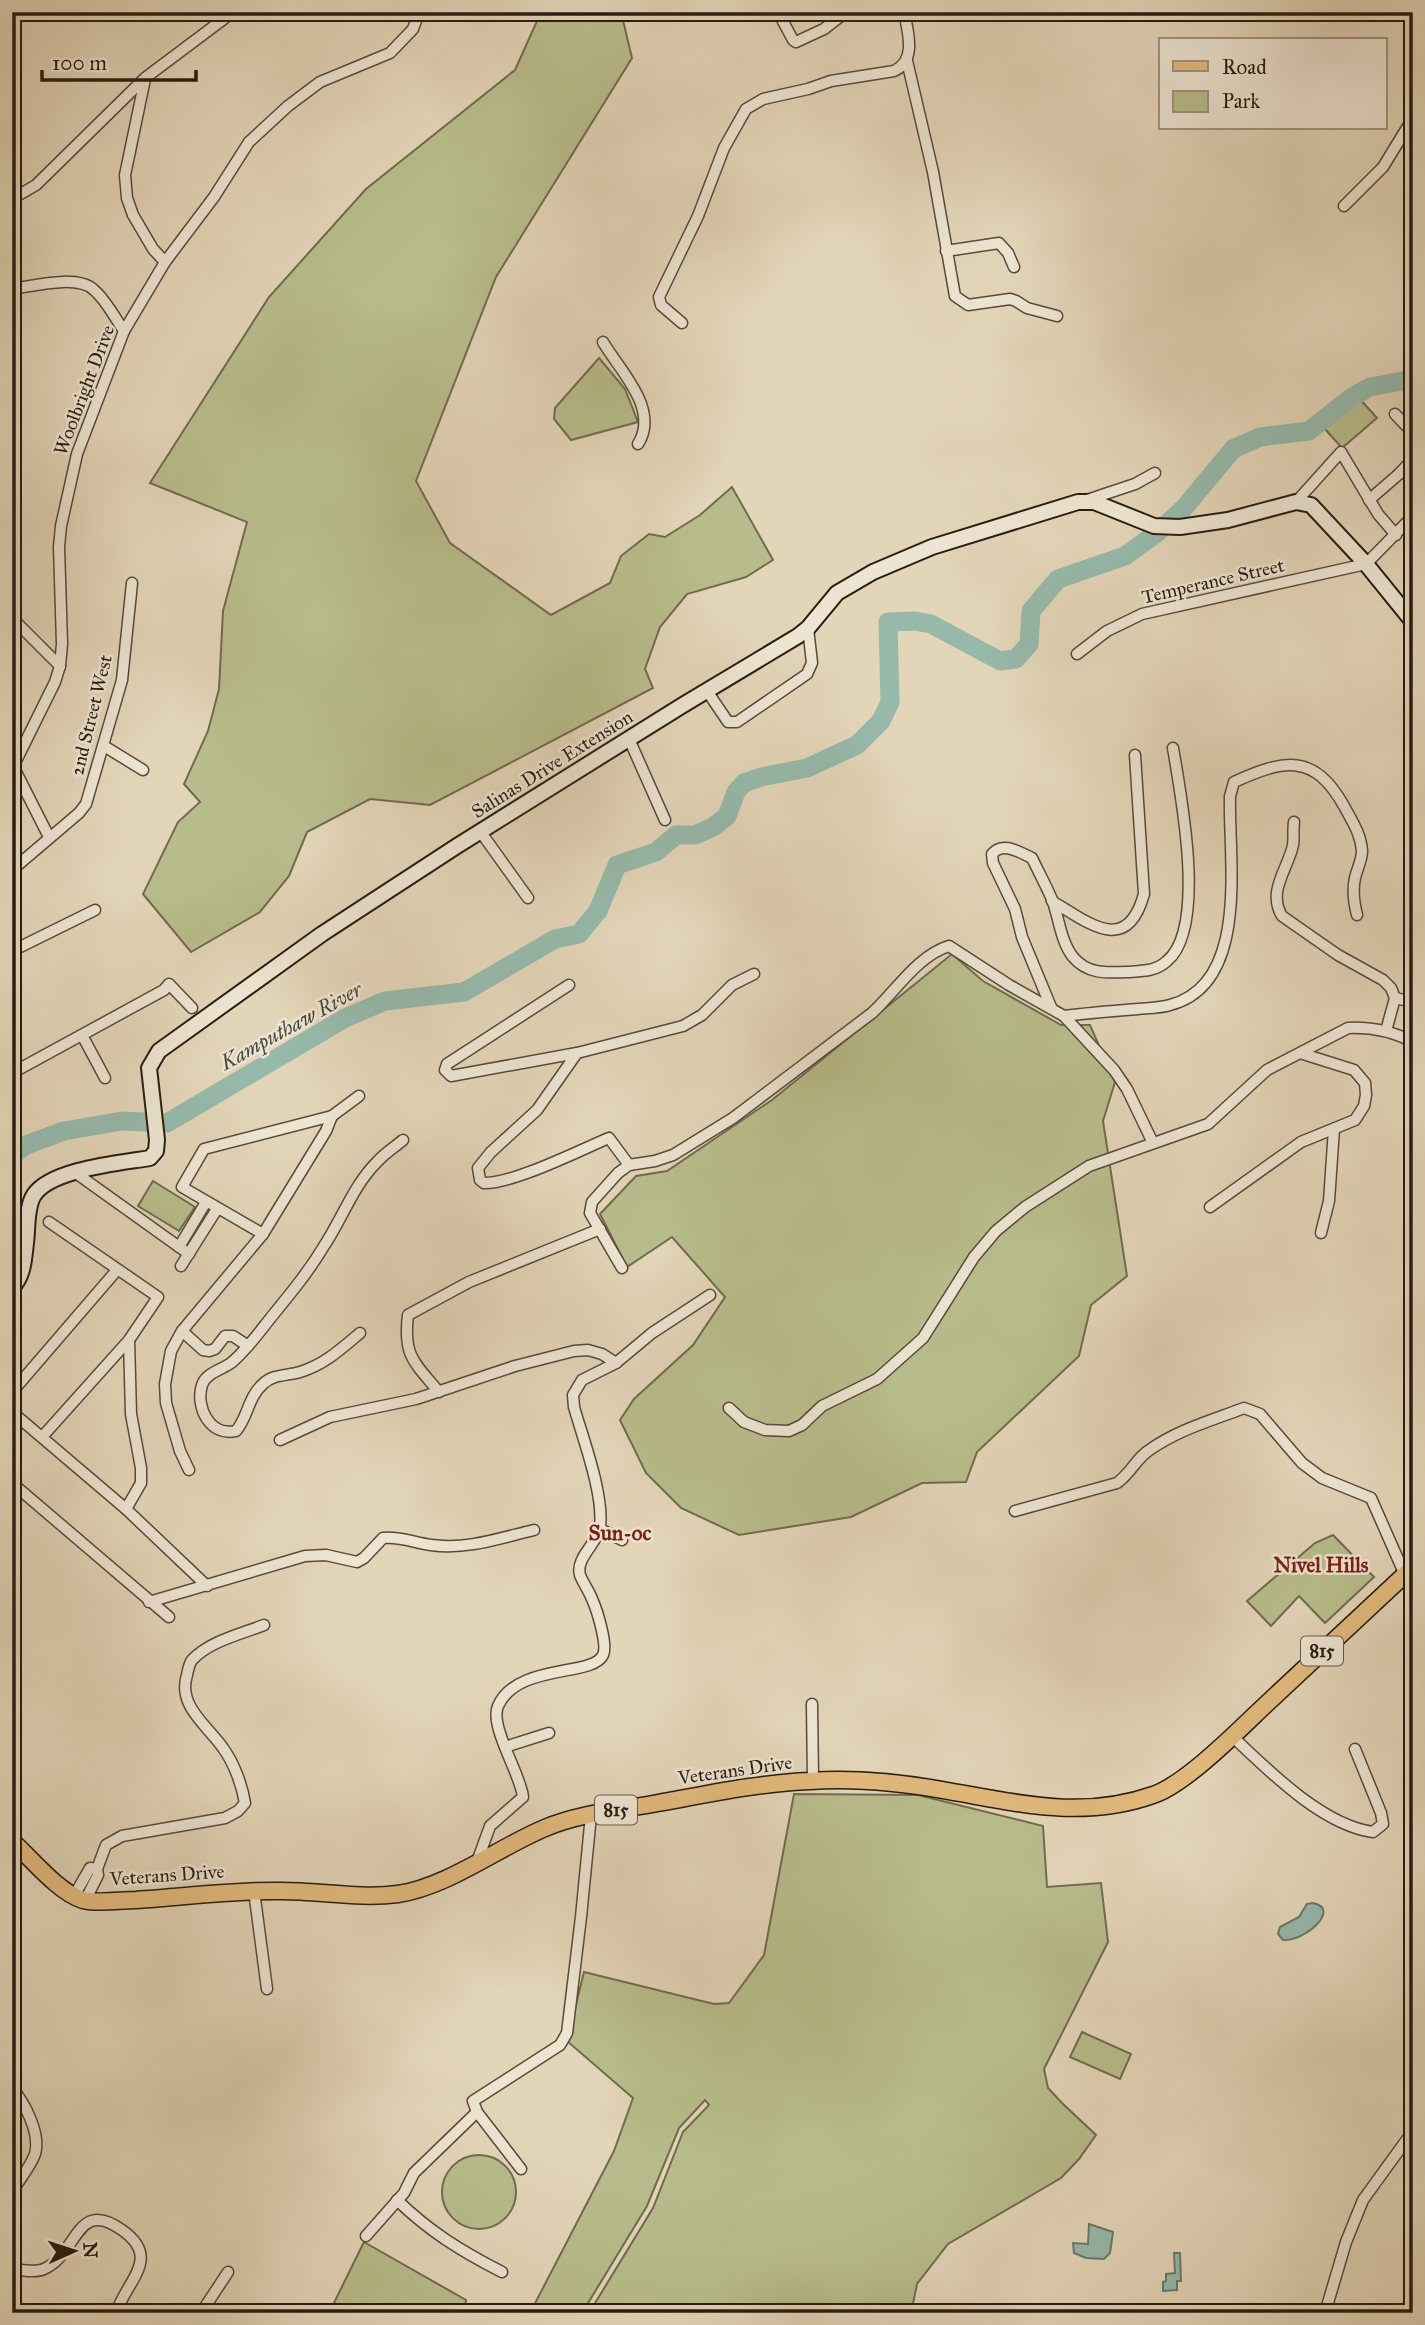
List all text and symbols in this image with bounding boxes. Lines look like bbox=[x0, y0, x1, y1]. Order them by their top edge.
scale bar bbox=[42, 38, 196, 82]
legend bbox=[1159, 38, 1386, 130]
text: 100 m bbox=[52, 50, 107, 76]
text: Road bbox=[1222, 54, 1267, 80]
text: Park bbox=[1222, 88, 1260, 114]
street label: Woolbright Drive bbox=[49, 322, 120, 459]
street label: Temperance Street bbox=[1140, 553, 1287, 609]
street label: 2nd Street West bbox=[65, 652, 117, 778]
street label: Salinas Drive Extension bbox=[467, 705, 637, 823]
water label: Kamputhaw River bbox=[215, 976, 368, 1076]
district label: Sun-oc bbox=[589, 1520, 652, 1546]
district label: Nivel Hills bbox=[1273, 1552, 1369, 1578]
road number: 815 bbox=[1301, 1636, 1343, 1666]
street label: Veterans Drive bbox=[676, 1751, 794, 1790]
road number: 815 bbox=[595, 1796, 637, 1824]
street label: Veterans Drive bbox=[108, 1860, 225, 1891]
north arrow bbox=[38, 2216, 108, 2286]
text: N bbox=[79, 2241, 102, 2259]

